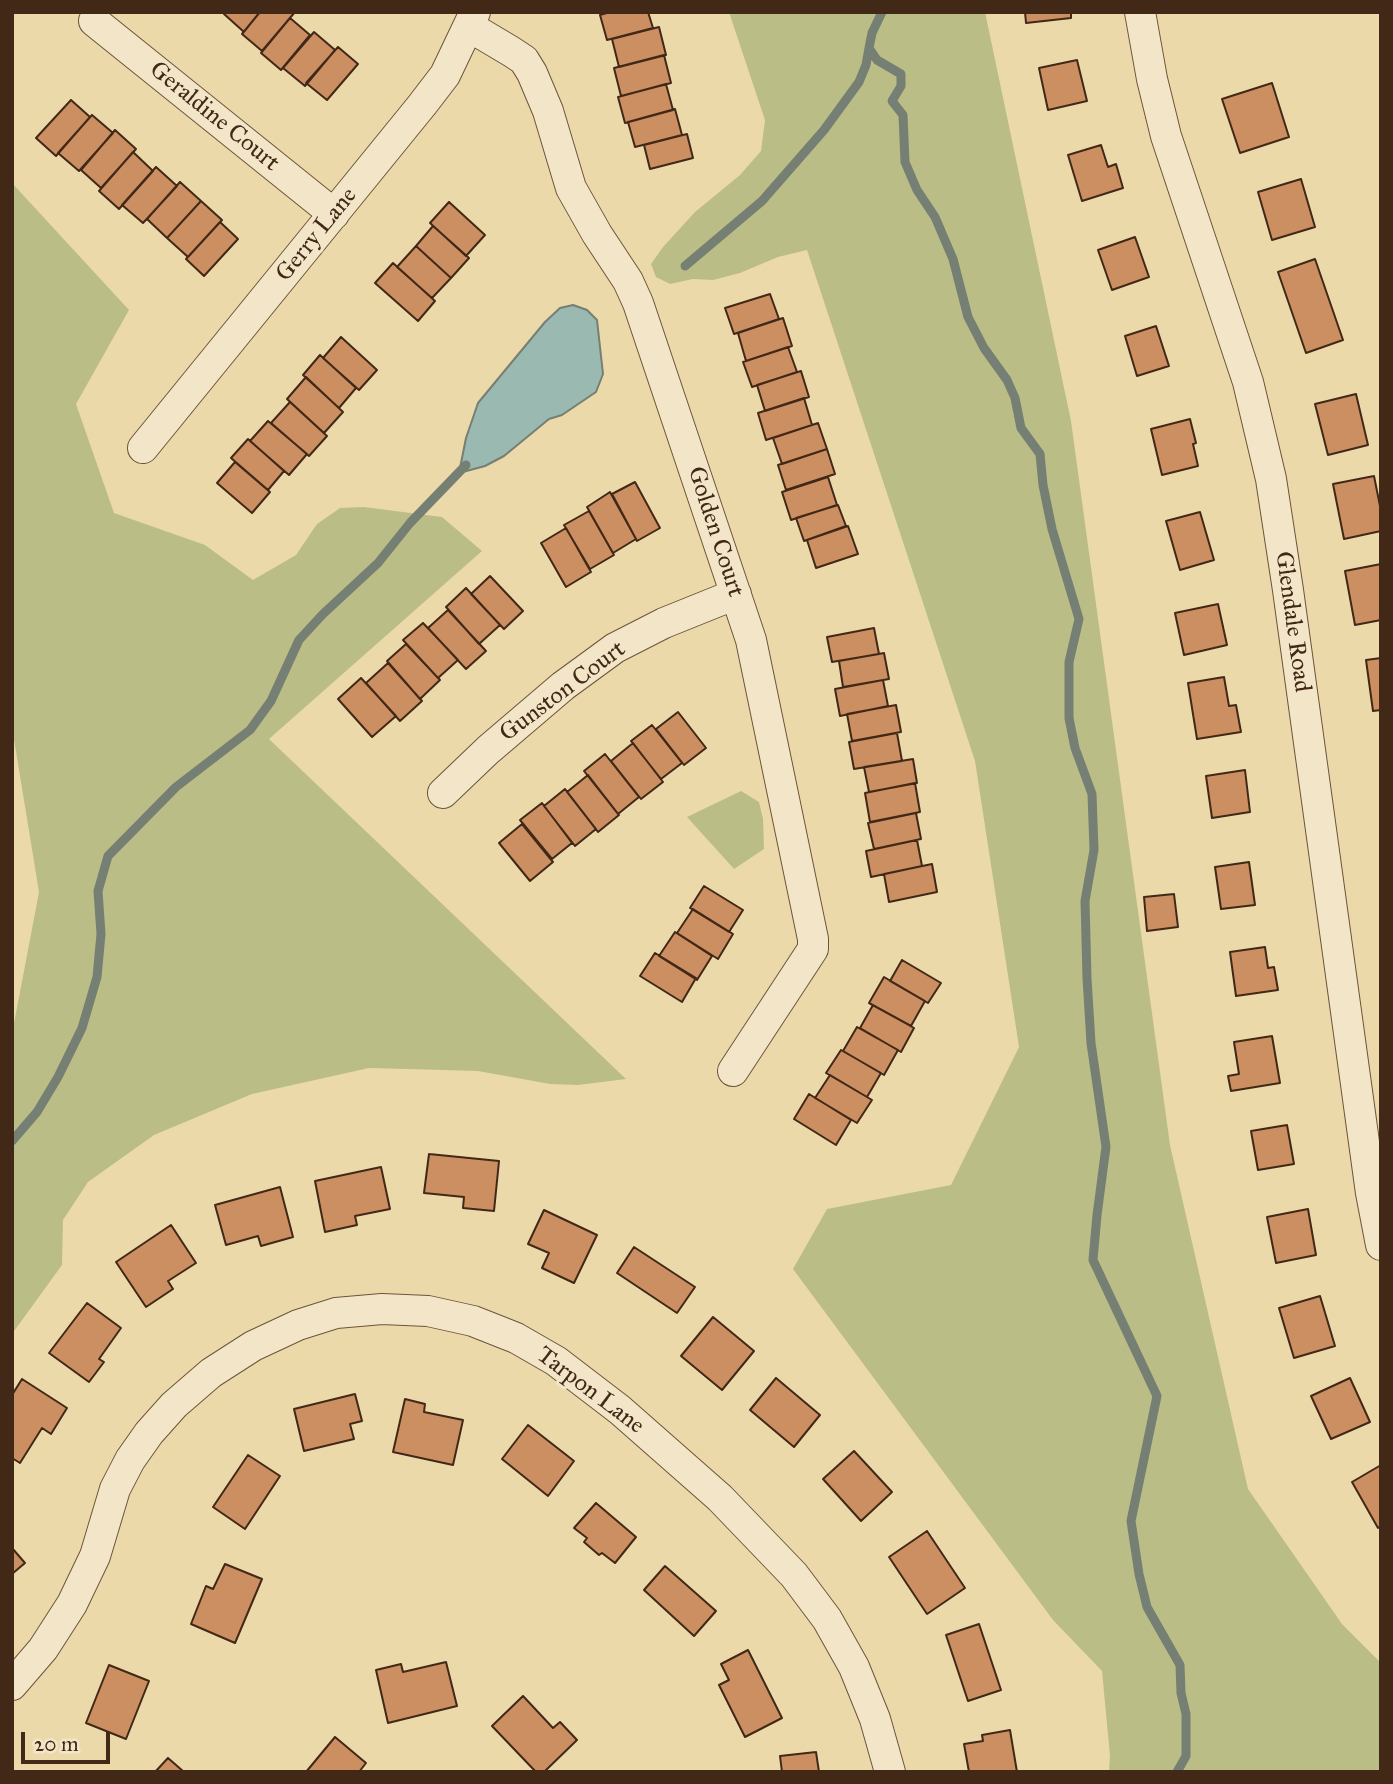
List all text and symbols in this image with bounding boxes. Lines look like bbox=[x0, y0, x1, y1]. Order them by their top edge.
street label: Geraldine Court bbox=[143, 56, 285, 178]
street label: Gerry Lane bbox=[270, 182, 364, 288]
street label: Golden Court bbox=[680, 463, 750, 601]
street label: Glendale Road bbox=[1268, 550, 1316, 694]
street label: Gunston Court bbox=[494, 635, 632, 749]
street label: Tarpon Lane bbox=[530, 1341, 650, 1441]
scale bar bbox=[24, 1718, 114, 1762]
text: 20 m bbox=[34, 1731, 79, 1757]

